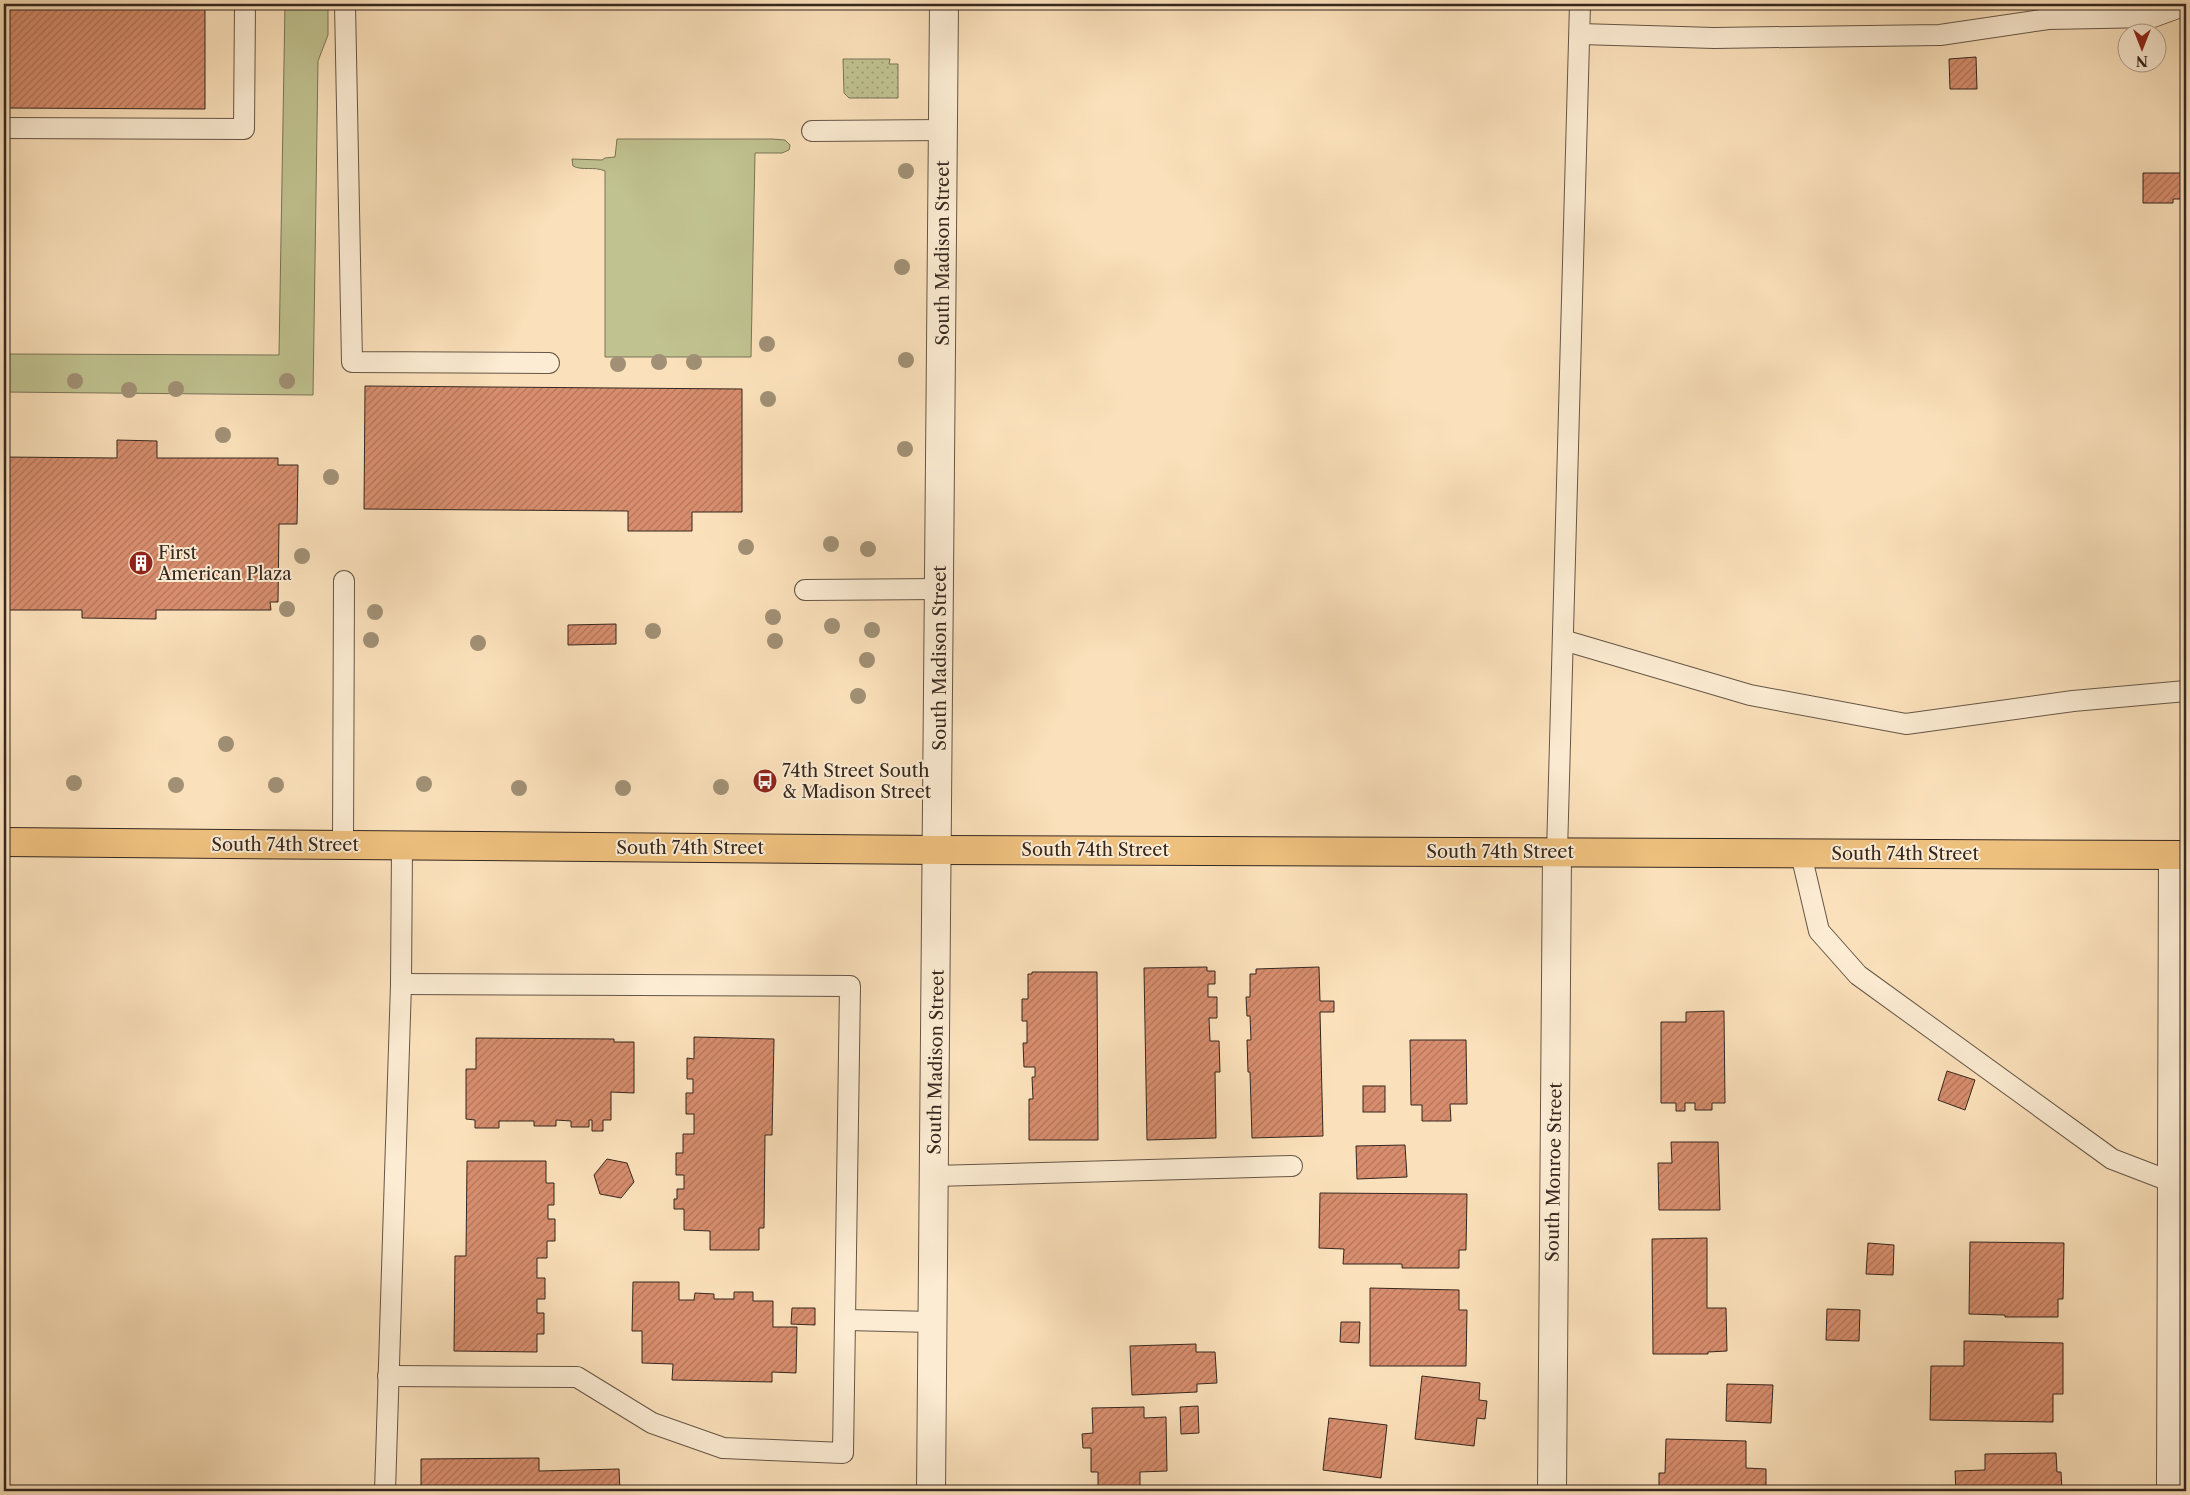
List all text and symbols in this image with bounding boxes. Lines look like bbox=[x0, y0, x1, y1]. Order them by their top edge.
north arrow bbox=[2118, 22, 2168, 72]
text: N bbox=[2136, 52, 2148, 70]
street label: South Madison Street bbox=[932, 160, 954, 346]
place label: First American Plaza bbox=[157, 542, 292, 585]
building icon: First American Plaza bbox=[128, 550, 154, 576]
street label: South Madison Street bbox=[929, 565, 951, 751]
place label: 74th Street South & Madison Street bbox=[782, 760, 932, 803]
bus stop icon: 74th Street South & Madison Street bbox=[752, 768, 778, 794]
street label: South 74th Street bbox=[211, 834, 359, 856]
street label: South 74th Street bbox=[616, 837, 764, 859]
street label: South 74th Street bbox=[1021, 839, 1169, 861]
street label: South 74th Street bbox=[1426, 841, 1574, 863]
street label: South 74th Street bbox=[1831, 843, 1979, 865]
street label: South Madison Street bbox=[923, 969, 949, 1155]
street label: South Monroe Street bbox=[1541, 1081, 1567, 1262]

